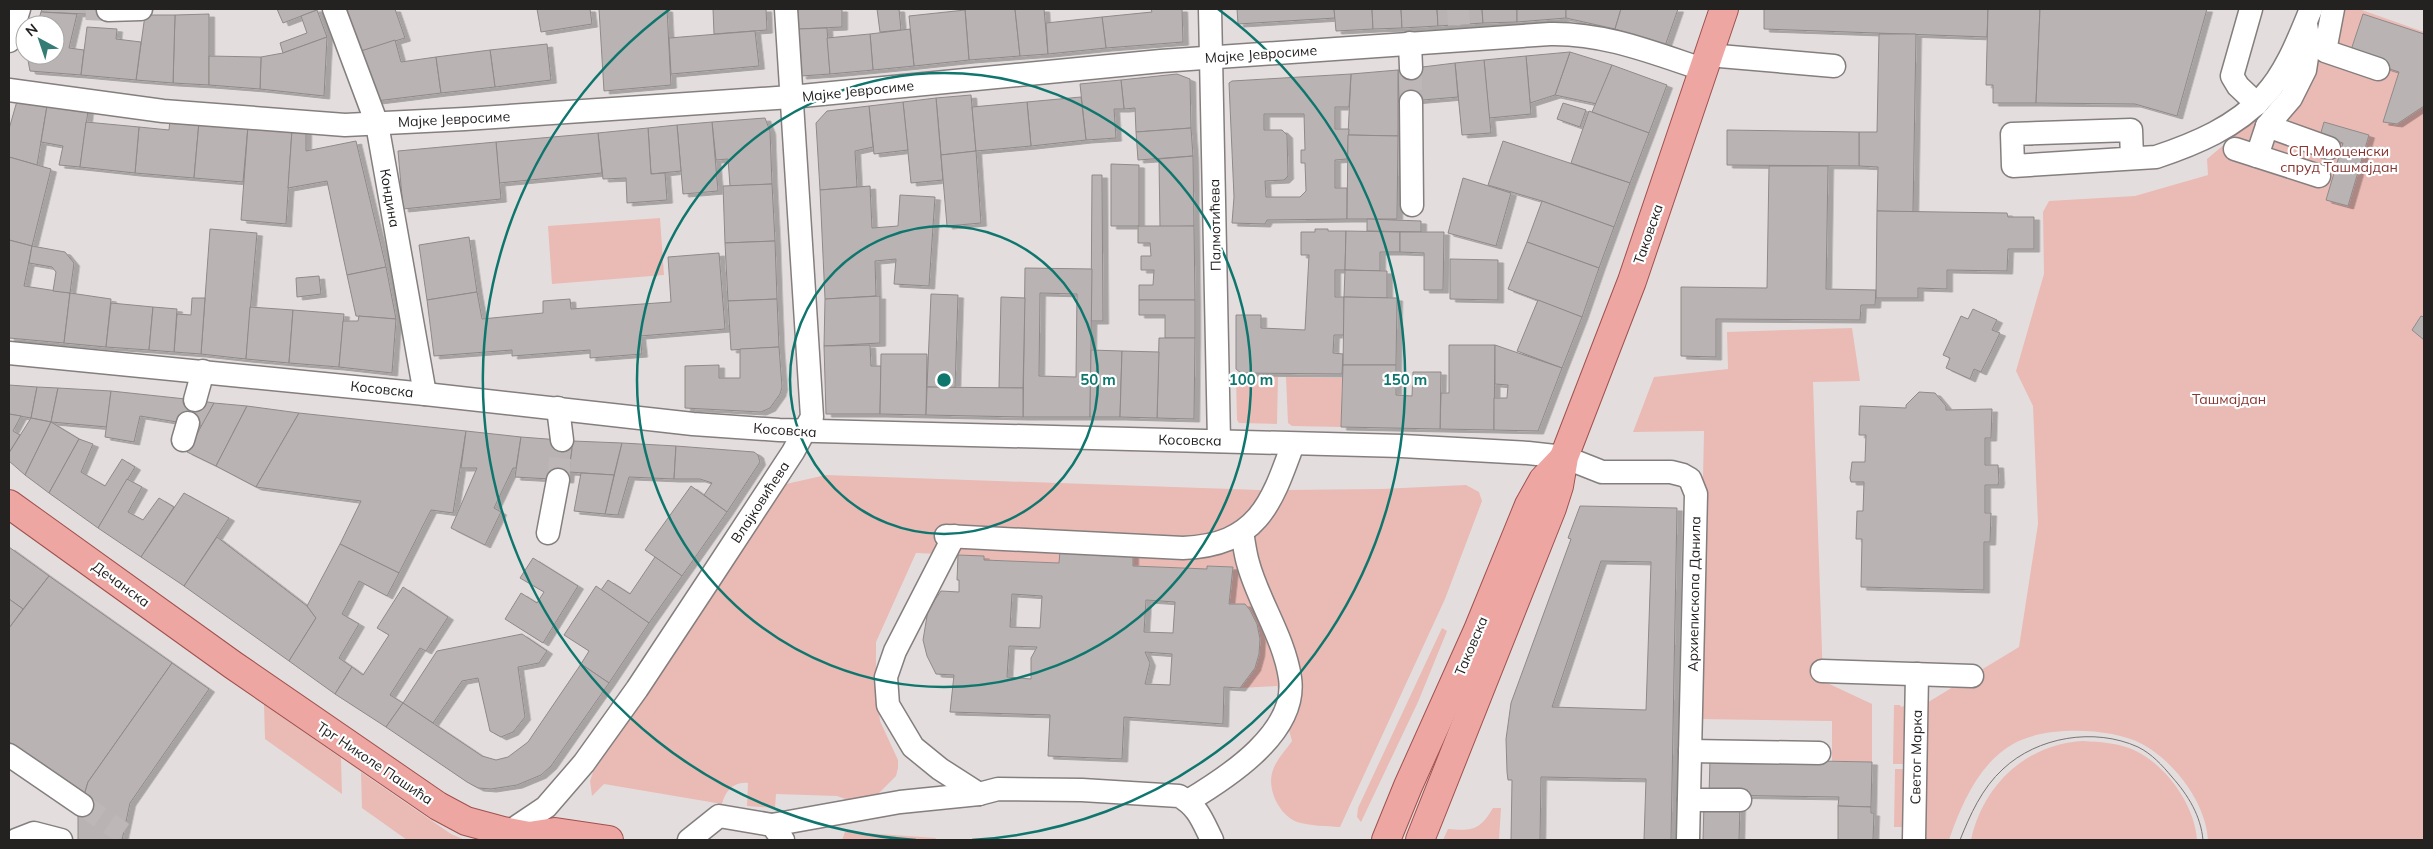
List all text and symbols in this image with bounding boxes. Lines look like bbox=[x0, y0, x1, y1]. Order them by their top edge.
north arrow bbox=[15, 15, 65, 65]
text: N bbox=[22, 20, 41, 40]
street label: Мајке Јевросиме bbox=[1204, 41, 1318, 67]
street label: Мајке Јевросиме bbox=[801, 76, 915, 106]
street label: Мајке Јевросиме bbox=[397, 107, 511, 131]
park label: СП Миоценски спруд Ташмајдан bbox=[2280, 142, 2398, 176]
street label: Кондина bbox=[376, 167, 404, 229]
street label: Палмотићева bbox=[1205, 179, 1225, 271]
street label: Таковска bbox=[1629, 202, 1667, 266]
text: 50 m bbox=[1080, 370, 1116, 389]
text: 100 m bbox=[1229, 370, 1273, 389]
text: 150 m bbox=[1383, 370, 1427, 389]
centre of rings bbox=[935, 371, 953, 389]
street label: Косовска bbox=[350, 377, 414, 401]
park label: Ташмајдан bbox=[2192, 390, 2266, 408]
street label: Косовска bbox=[753, 419, 817, 441]
street label: Косовска bbox=[1158, 430, 1222, 450]
street label: Влајковићева bbox=[727, 458, 793, 546]
street label: Архиепископа Данила bbox=[1684, 516, 1704, 672]
street label: Дечанска bbox=[89, 557, 153, 611]
street label: Таковска bbox=[1450, 614, 1492, 678]
street label: Светог Марка bbox=[1906, 710, 1926, 804]
street label: Трг Николе Пашића bbox=[314, 718, 436, 808]

